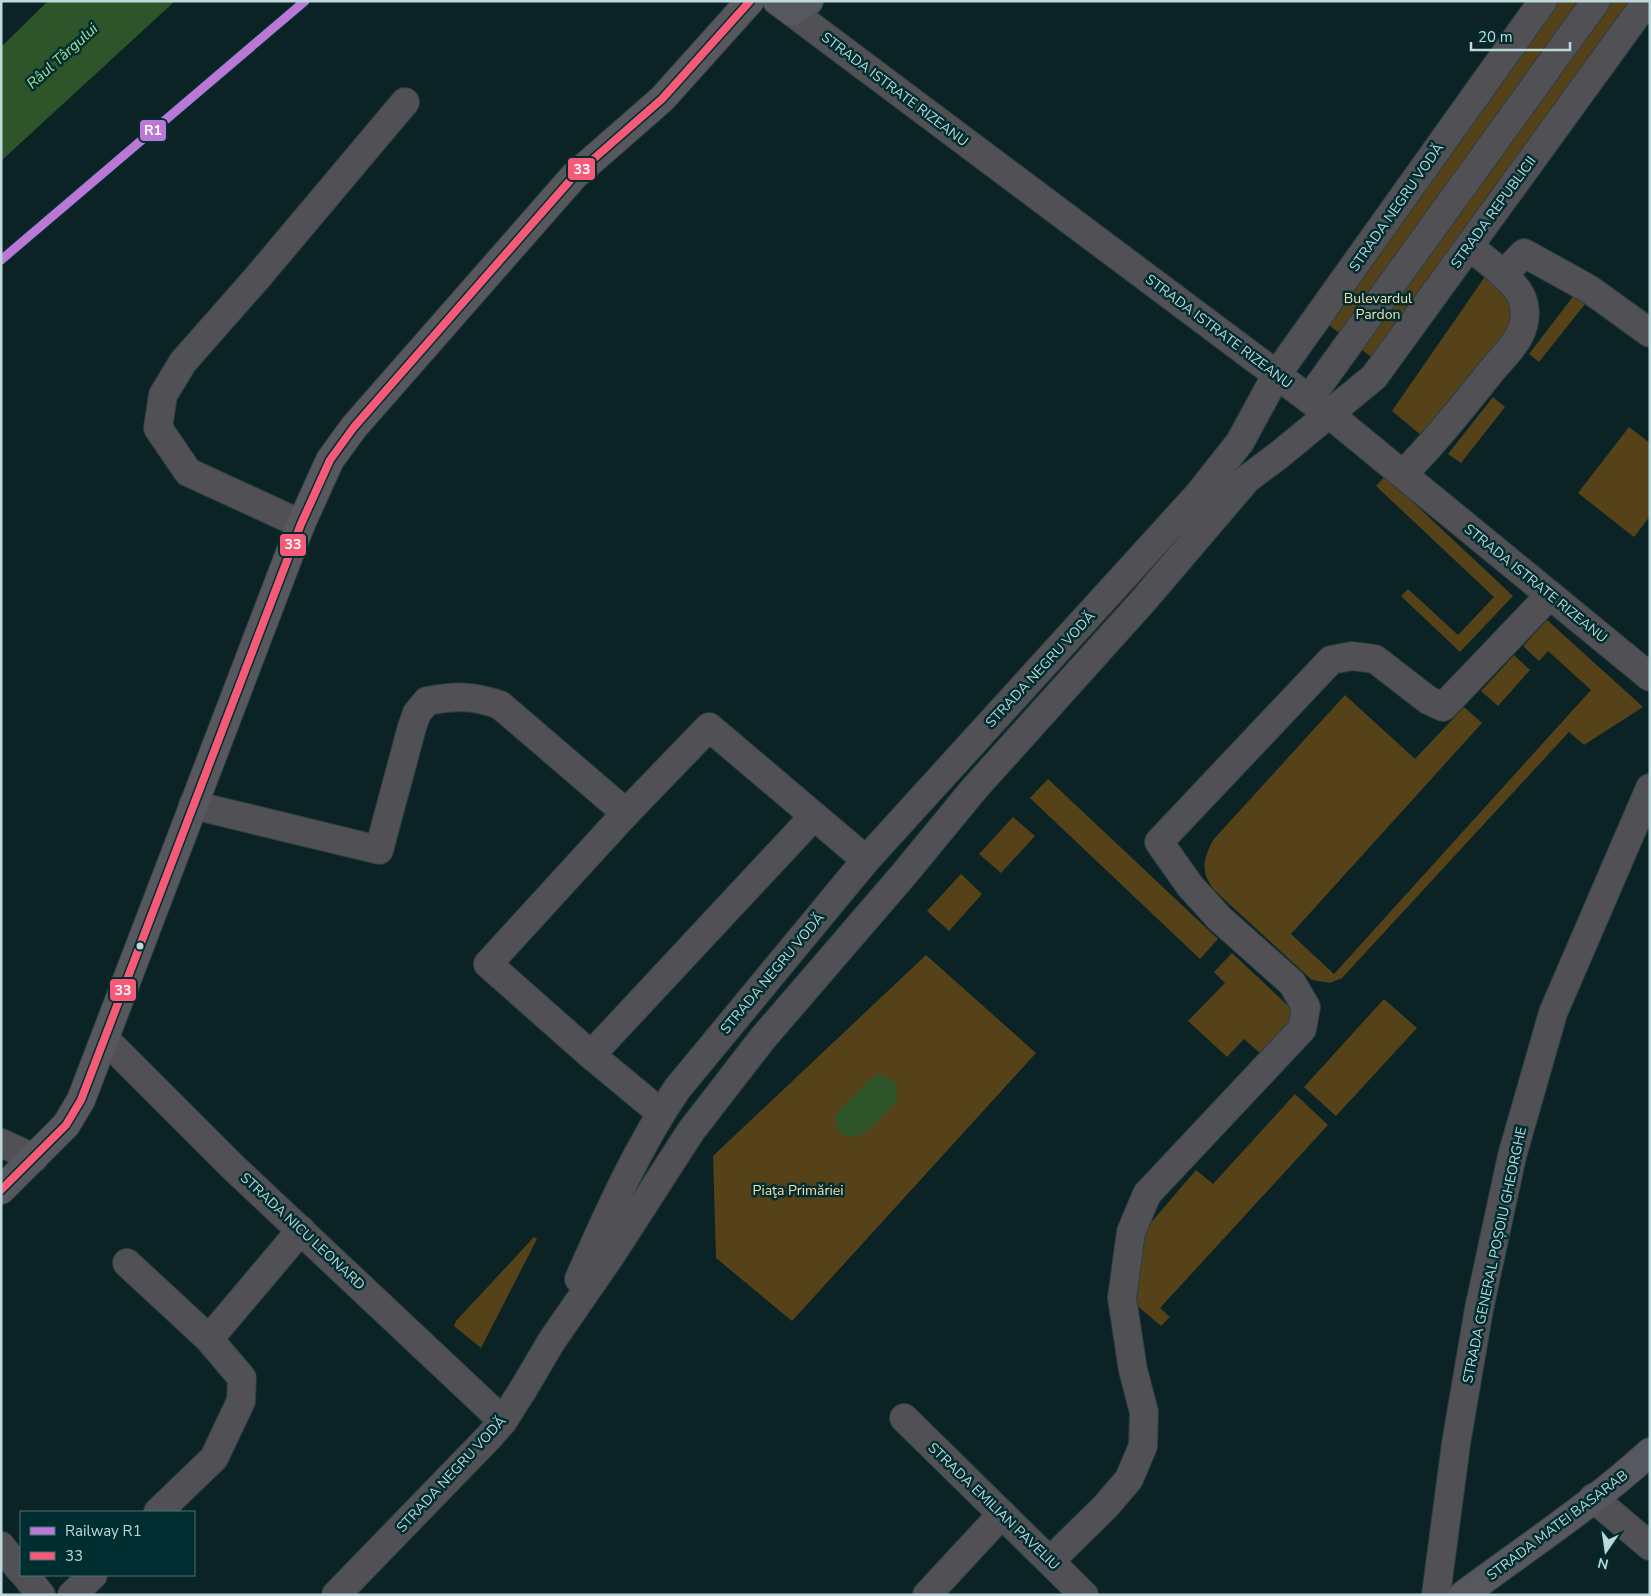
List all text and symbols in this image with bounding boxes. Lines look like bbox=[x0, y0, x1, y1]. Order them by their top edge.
water label: Râul Târgului bbox=[22, 18, 102, 93]
scale bar bbox=[1471, 20, 1570, 52]
text: 20 m bbox=[1478, 27, 1513, 47]
street label: STRADA ISTRATE RIZEANU bbox=[817, 28, 972, 151]
line badge: R1 bbox=[139, 119, 167, 142]
text: R1 bbox=[144, 121, 162, 140]
street label: STRADA NEGRU VODĂ bbox=[1345, 139, 1448, 275]
street label: STRADA REPUBLICII bbox=[1446, 152, 1540, 272]
line badge: 33 bbox=[567, 157, 596, 181]
text: 33 bbox=[574, 160, 590, 179]
street label: STRADA ISTRATE RIZEANU bbox=[1141, 270, 1296, 393]
park label: Bulevardul Pardon bbox=[1344, 289, 1413, 324]
street label: STRADA ISTRATE RIZEANU bbox=[1460, 520, 1611, 647]
line badge: 33 bbox=[279, 533, 307, 557]
text: 33 bbox=[285, 535, 301, 554]
street label: STRADA NEGRU VODĂ bbox=[981, 607, 1099, 732]
street label: STRADA NEGRU VODĂ bbox=[716, 909, 829, 1038]
unlabelled marker bbox=[135, 941, 145, 951]
line badge: 33 bbox=[109, 978, 137, 1002]
text: 33 bbox=[115, 981, 131, 1000]
street label: STRADA GENERAL POȘOIU GHEORGHE bbox=[1458, 1125, 1531, 1385]
street label: STRADA NICU LEONARD bbox=[236, 1168, 369, 1294]
park label: Piaţa Primăriei bbox=[753, 1181, 843, 1200]
street label: STRADA NEGRU VODĂ bbox=[392, 1412, 510, 1537]
street label: STRADA EMILIAN PAVELIU bbox=[924, 1438, 1063, 1574]
street label: STRADA MATEI BASARAB bbox=[1483, 1466, 1632, 1585]
legend bbox=[20, 1511, 195, 1576]
text: Railway R1 bbox=[65, 1521, 142, 1541]
north arrow bbox=[1581, 1526, 1631, 1576]
text: 33 bbox=[65, 1546, 83, 1566]
text: N bbox=[1596, 1553, 1610, 1574]

